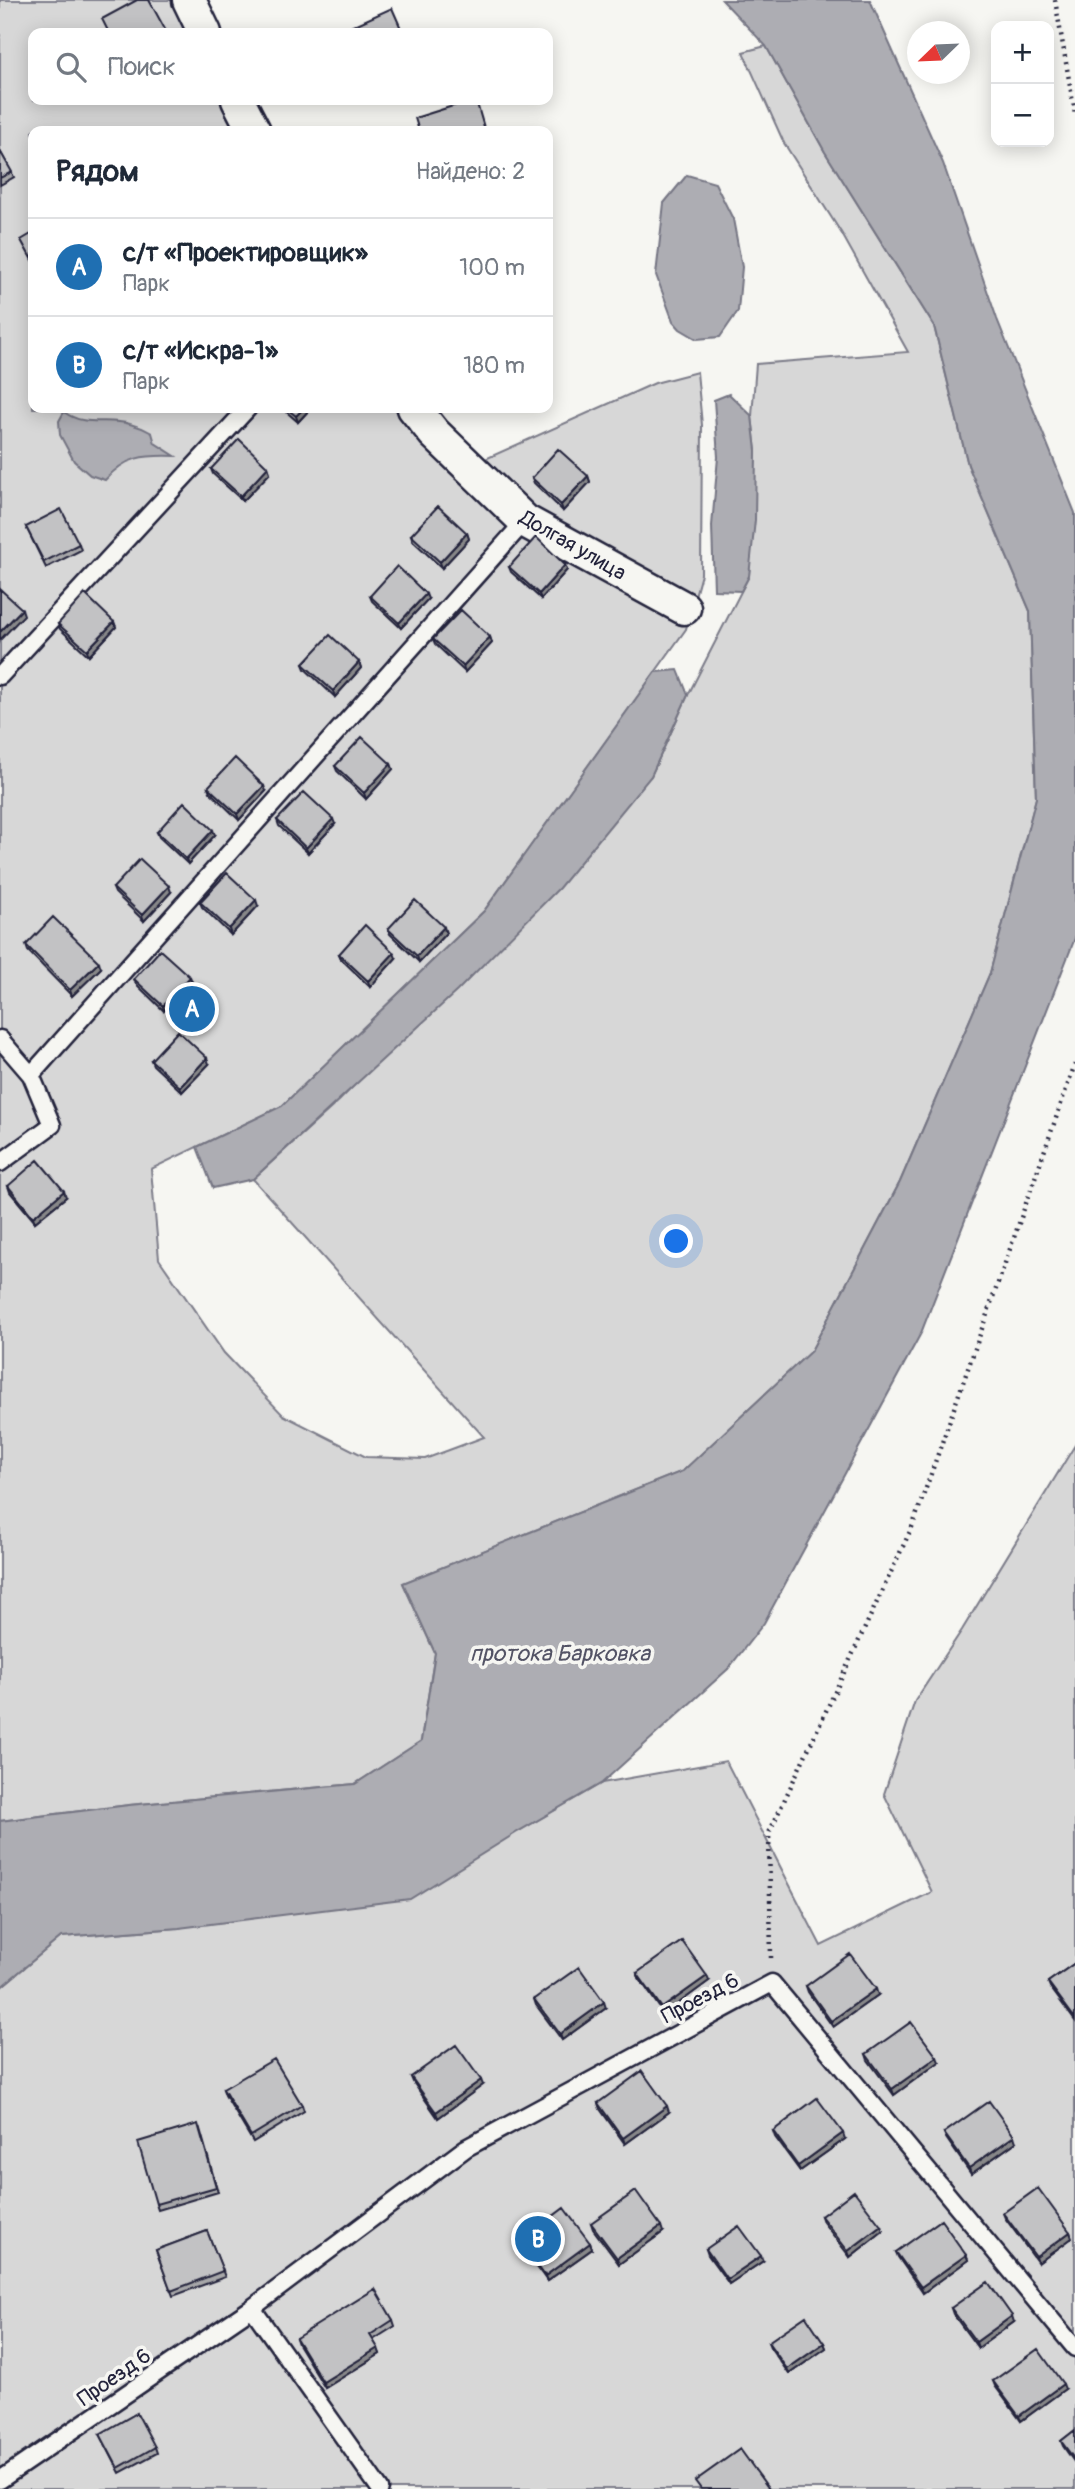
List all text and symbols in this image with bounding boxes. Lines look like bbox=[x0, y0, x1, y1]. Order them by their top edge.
north arrow bbox=[907, 21, 970, 84]
map controls bbox=[991, 21, 1054, 147]
button: + bbox=[991, 21, 1054, 84]
search box bbox=[28, 28, 553, 105]
icon: search bbox=[52, 48, 90, 86]
text: Поиск bbox=[108, 51, 176, 83]
button: − bbox=[991, 84, 1054, 147]
text: Рядом bbox=[56, 153, 139, 190]
text: Найдено: 2 bbox=[416, 157, 525, 186]
text: с/т «Проектировщик» bbox=[123, 237, 368, 269]
text: A bbox=[72, 253, 86, 282]
text: 100 m bbox=[459, 253, 525, 282]
text: Парк bbox=[123, 269, 170, 298]
text: с/т «Искра-1» bbox=[123, 335, 278, 367]
text: B bbox=[72, 351, 86, 380]
text: 180 m bbox=[463, 351, 525, 380]
text: Парк bbox=[123, 367, 170, 396]
street label: Долгая улица bbox=[514, 504, 631, 587]
pin: A bbox=[169, 983, 215, 1035]
your location bbox=[659, 1224, 693, 1258]
water label: протока Барковка bbox=[470, 1639, 651, 1668]
street label: Проезд 6 bbox=[657, 1967, 744, 2030]
pin: B bbox=[515, 2213, 561, 2265]
street label: Проезд 6 bbox=[72, 2342, 156, 2412]

